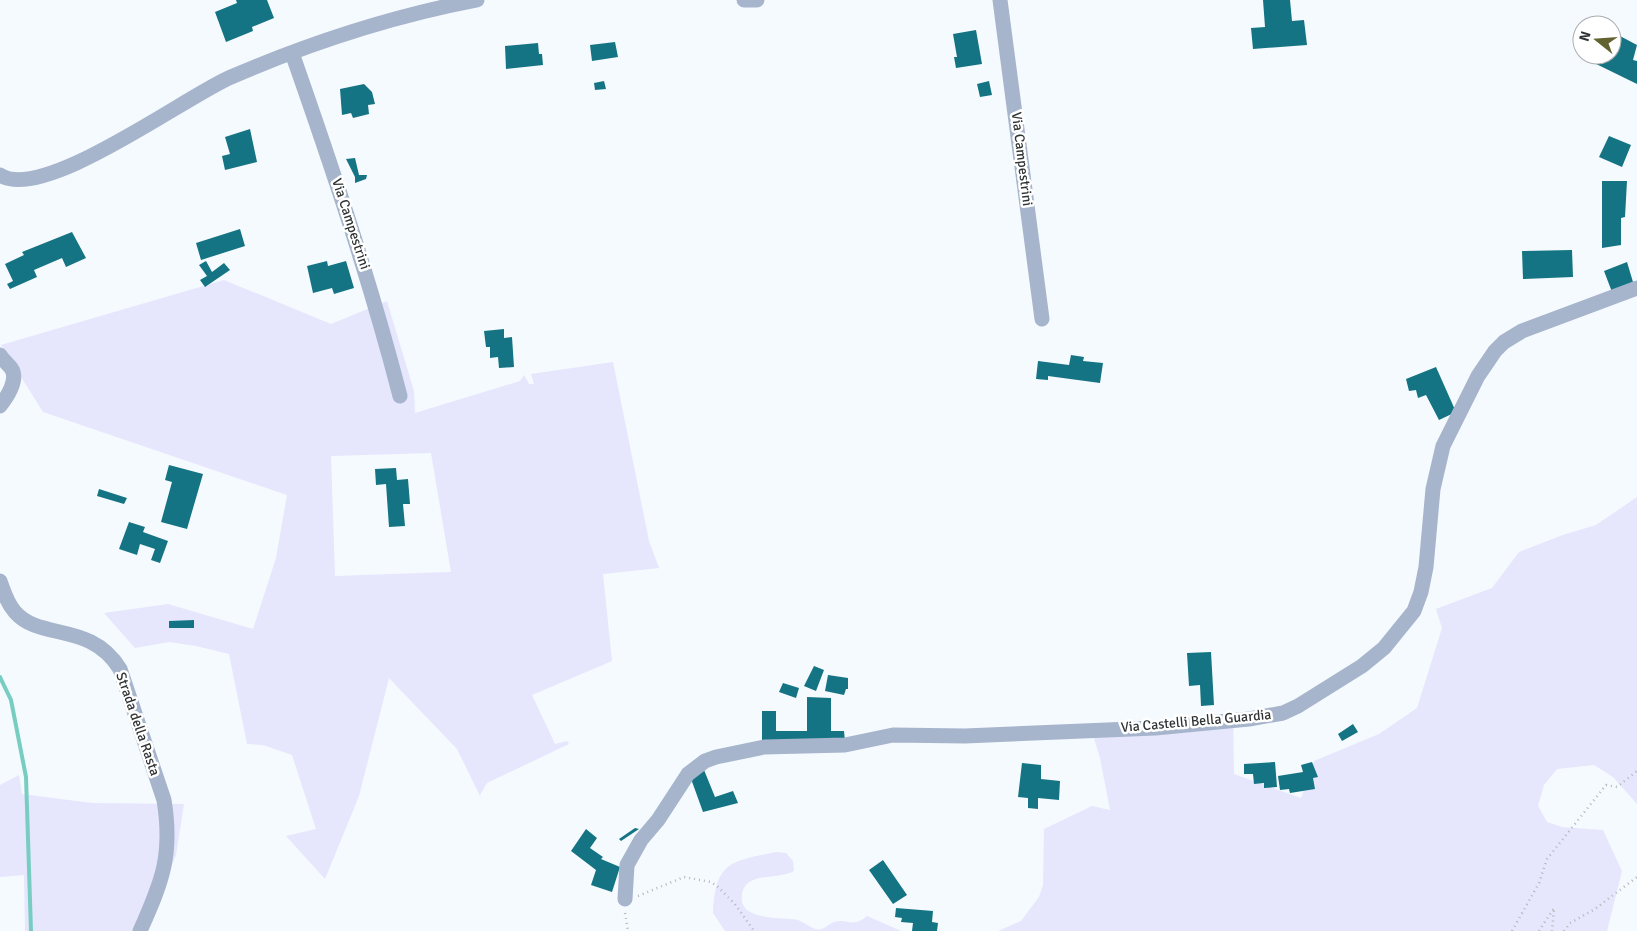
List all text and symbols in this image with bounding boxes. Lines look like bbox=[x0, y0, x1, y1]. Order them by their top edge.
north arrow bbox=[1572, 15, 1622, 65]
text: N bbox=[1575, 29, 1595, 43]
street label: Via Campestrini bbox=[1008, 111, 1036, 207]
street label: Via Campestrini bbox=[328, 176, 374, 272]
street label: Strada della Rasta bbox=[112, 670, 164, 778]
street label: Via Castelli Bella Guardia bbox=[1120, 706, 1272, 736]

